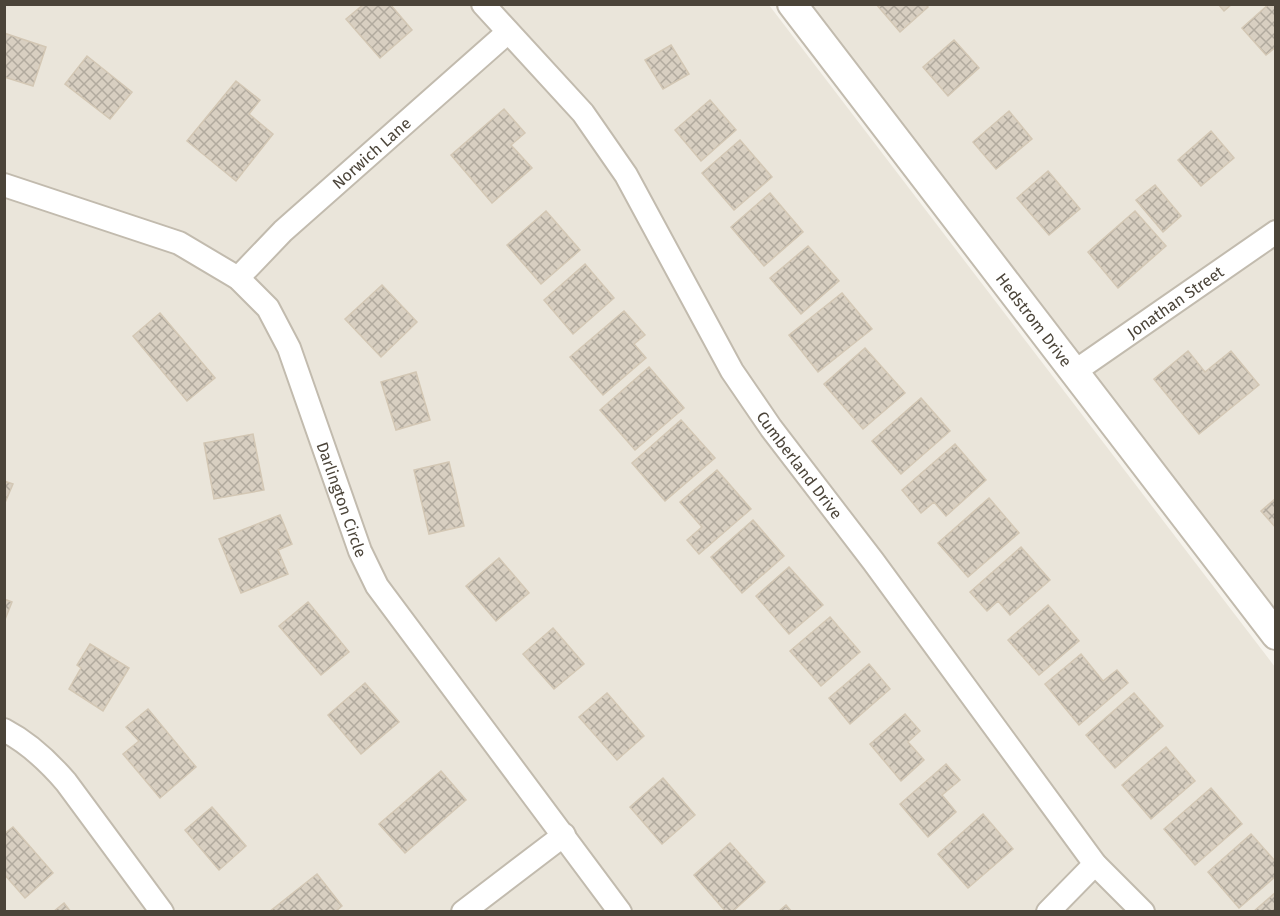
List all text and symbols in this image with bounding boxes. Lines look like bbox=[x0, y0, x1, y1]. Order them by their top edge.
street label: Norwich Lane bbox=[328, 113, 414, 193]
street label: Jonathan Street bbox=[1123, 262, 1227, 342]
street label: Hedstrom Drive bbox=[992, 269, 1076, 370]
street label: Cumberland Drive bbox=[753, 407, 847, 523]
street label: Darlington Circle bbox=[313, 439, 371, 560]

